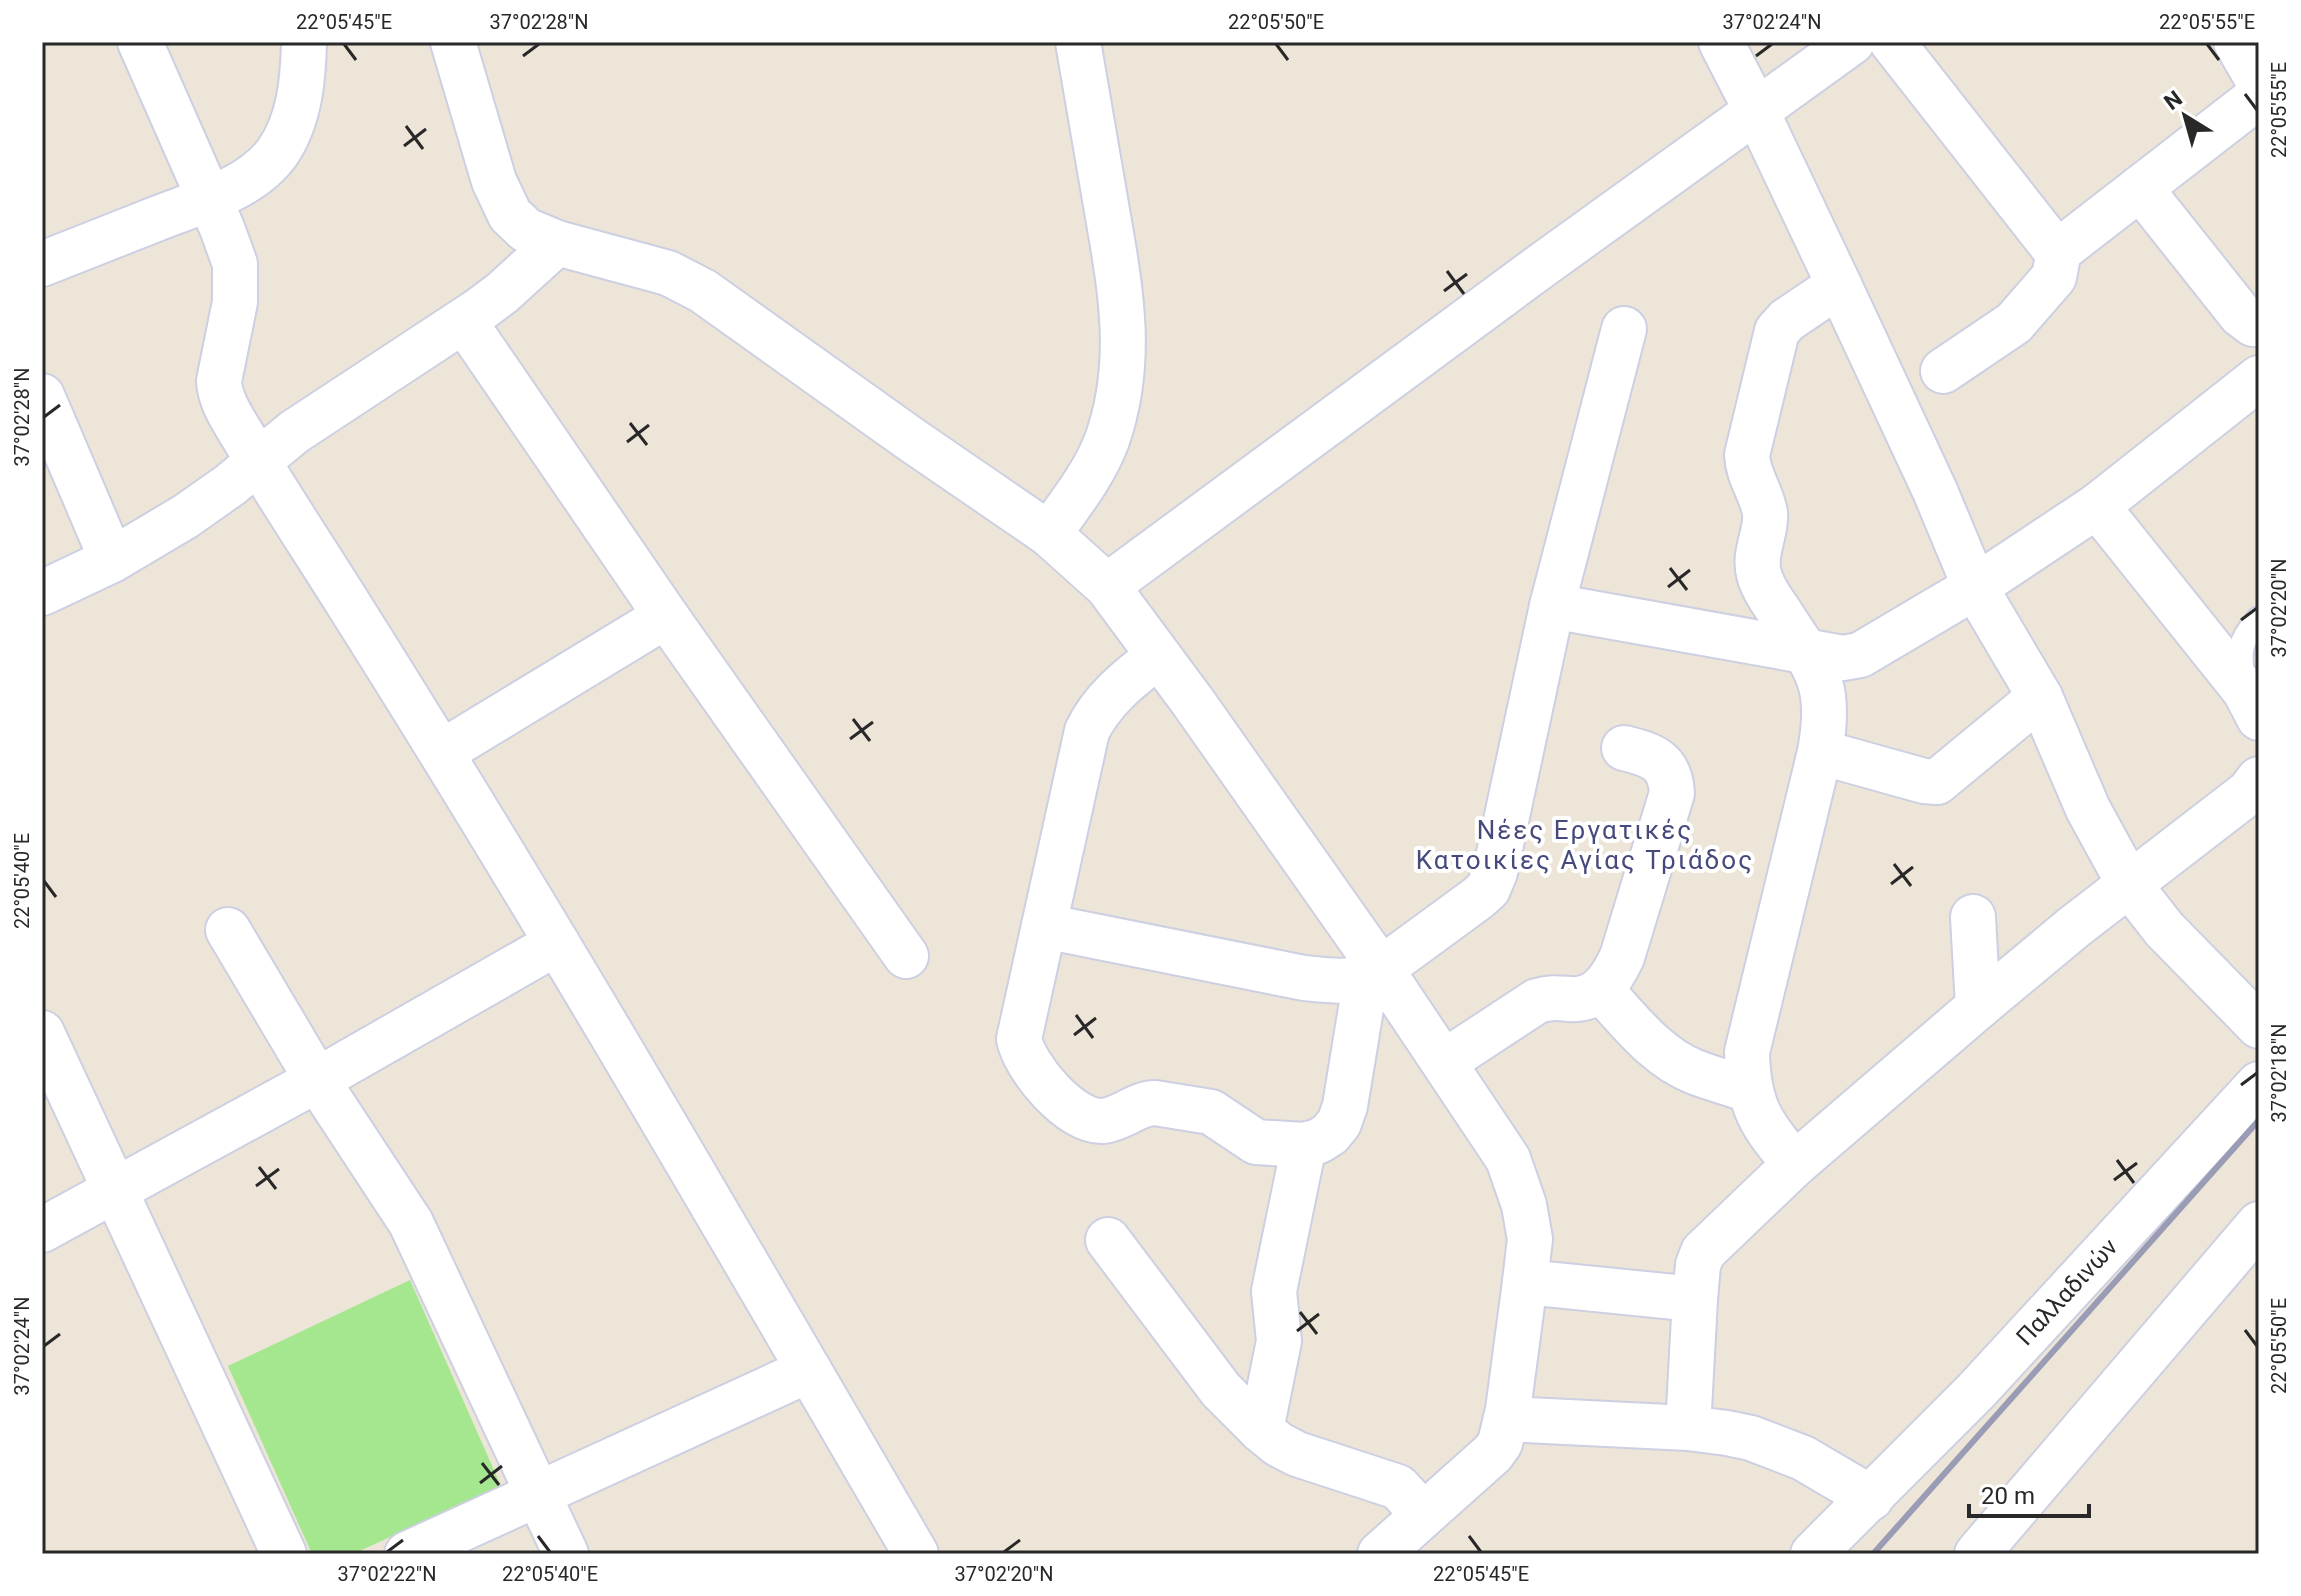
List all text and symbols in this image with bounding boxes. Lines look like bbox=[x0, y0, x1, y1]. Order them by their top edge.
text: 22°05'45"E bbox=[296, 10, 392, 34]
text: 37°02'28"N bbox=[489, 10, 589, 34]
text: 22°05'50"E bbox=[1228, 10, 1324, 34]
text: 37°02'24"N bbox=[1722, 10, 1822, 34]
text: 22°05'55"E bbox=[2159, 10, 2255, 34]
text: 22°05'55"E bbox=[2267, 62, 2291, 158]
north arrow bbox=[2145, 76, 2225, 156]
text: N bbox=[2160, 86, 2187, 115]
text: 37°02'28"N bbox=[10, 367, 34, 467]
text: 37°02'20"N bbox=[2267, 558, 2291, 658]
district label: Νέες Εργατικές Κατοικίες Αγίας Τριάδος bbox=[1416, 815, 1754, 875]
text: 22°05'40"E bbox=[10, 833, 34, 929]
text: 37°02'18"N bbox=[2267, 1023, 2291, 1123]
street label: Παλλαδινών bbox=[2011, 1233, 2124, 1351]
text: 37°02'24"N bbox=[10, 1296, 34, 1396]
text: 22°05'50"E bbox=[2267, 1298, 2291, 1394]
scale bar bbox=[1969, 1468, 2089, 1518]
text: 20 m bbox=[1981, 1482, 2035, 1510]
text: 37°02'22"N bbox=[337, 1562, 437, 1586]
text: 22°05'40"E bbox=[502, 1562, 598, 1586]
text: 37°02'20"N bbox=[954, 1562, 1054, 1586]
text: 22°05'45"E bbox=[1433, 1562, 1529, 1586]

